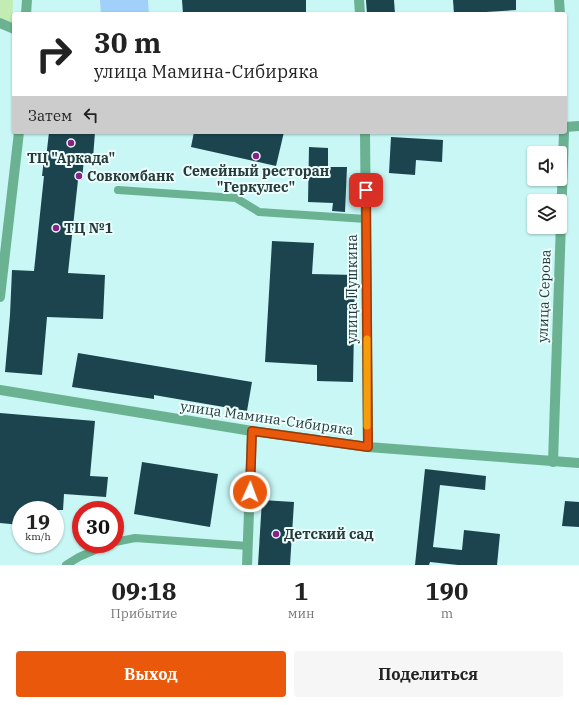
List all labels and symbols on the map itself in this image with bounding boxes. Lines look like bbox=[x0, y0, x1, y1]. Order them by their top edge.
marker: ТЦ "Аркада" bbox=[66, 138, 76, 148]
place label: ТЦ "Аркада" bbox=[27, 149, 115, 167]
marker: Семейный ресторан "Геркулес" bbox=[251, 151, 261, 161]
place label: Семейный ресторан "Геркулес" bbox=[183, 162, 329, 196]
place label: Совкомбанк bbox=[87, 167, 174, 185]
marker: Совкомбанк bbox=[74, 171, 84, 181]
pin bbox=[349, 173, 383, 207]
place label: ТЦ №1 bbox=[64, 219, 113, 237]
marker: ТЦ №1 bbox=[51, 223, 61, 233]
street label: улица Пушкина bbox=[343, 234, 361, 344]
street label: улица Серова bbox=[533, 249, 555, 343]
street label: улица Мамина-Сибиряка bbox=[179, 397, 355, 439]
position arrow bbox=[229, 471, 271, 513]
speed limit sign: 30 bbox=[72, 501, 124, 553]
place label: Детский сад bbox=[284, 525, 374, 543]
marker: Детский сад bbox=[271, 529, 281, 539]

